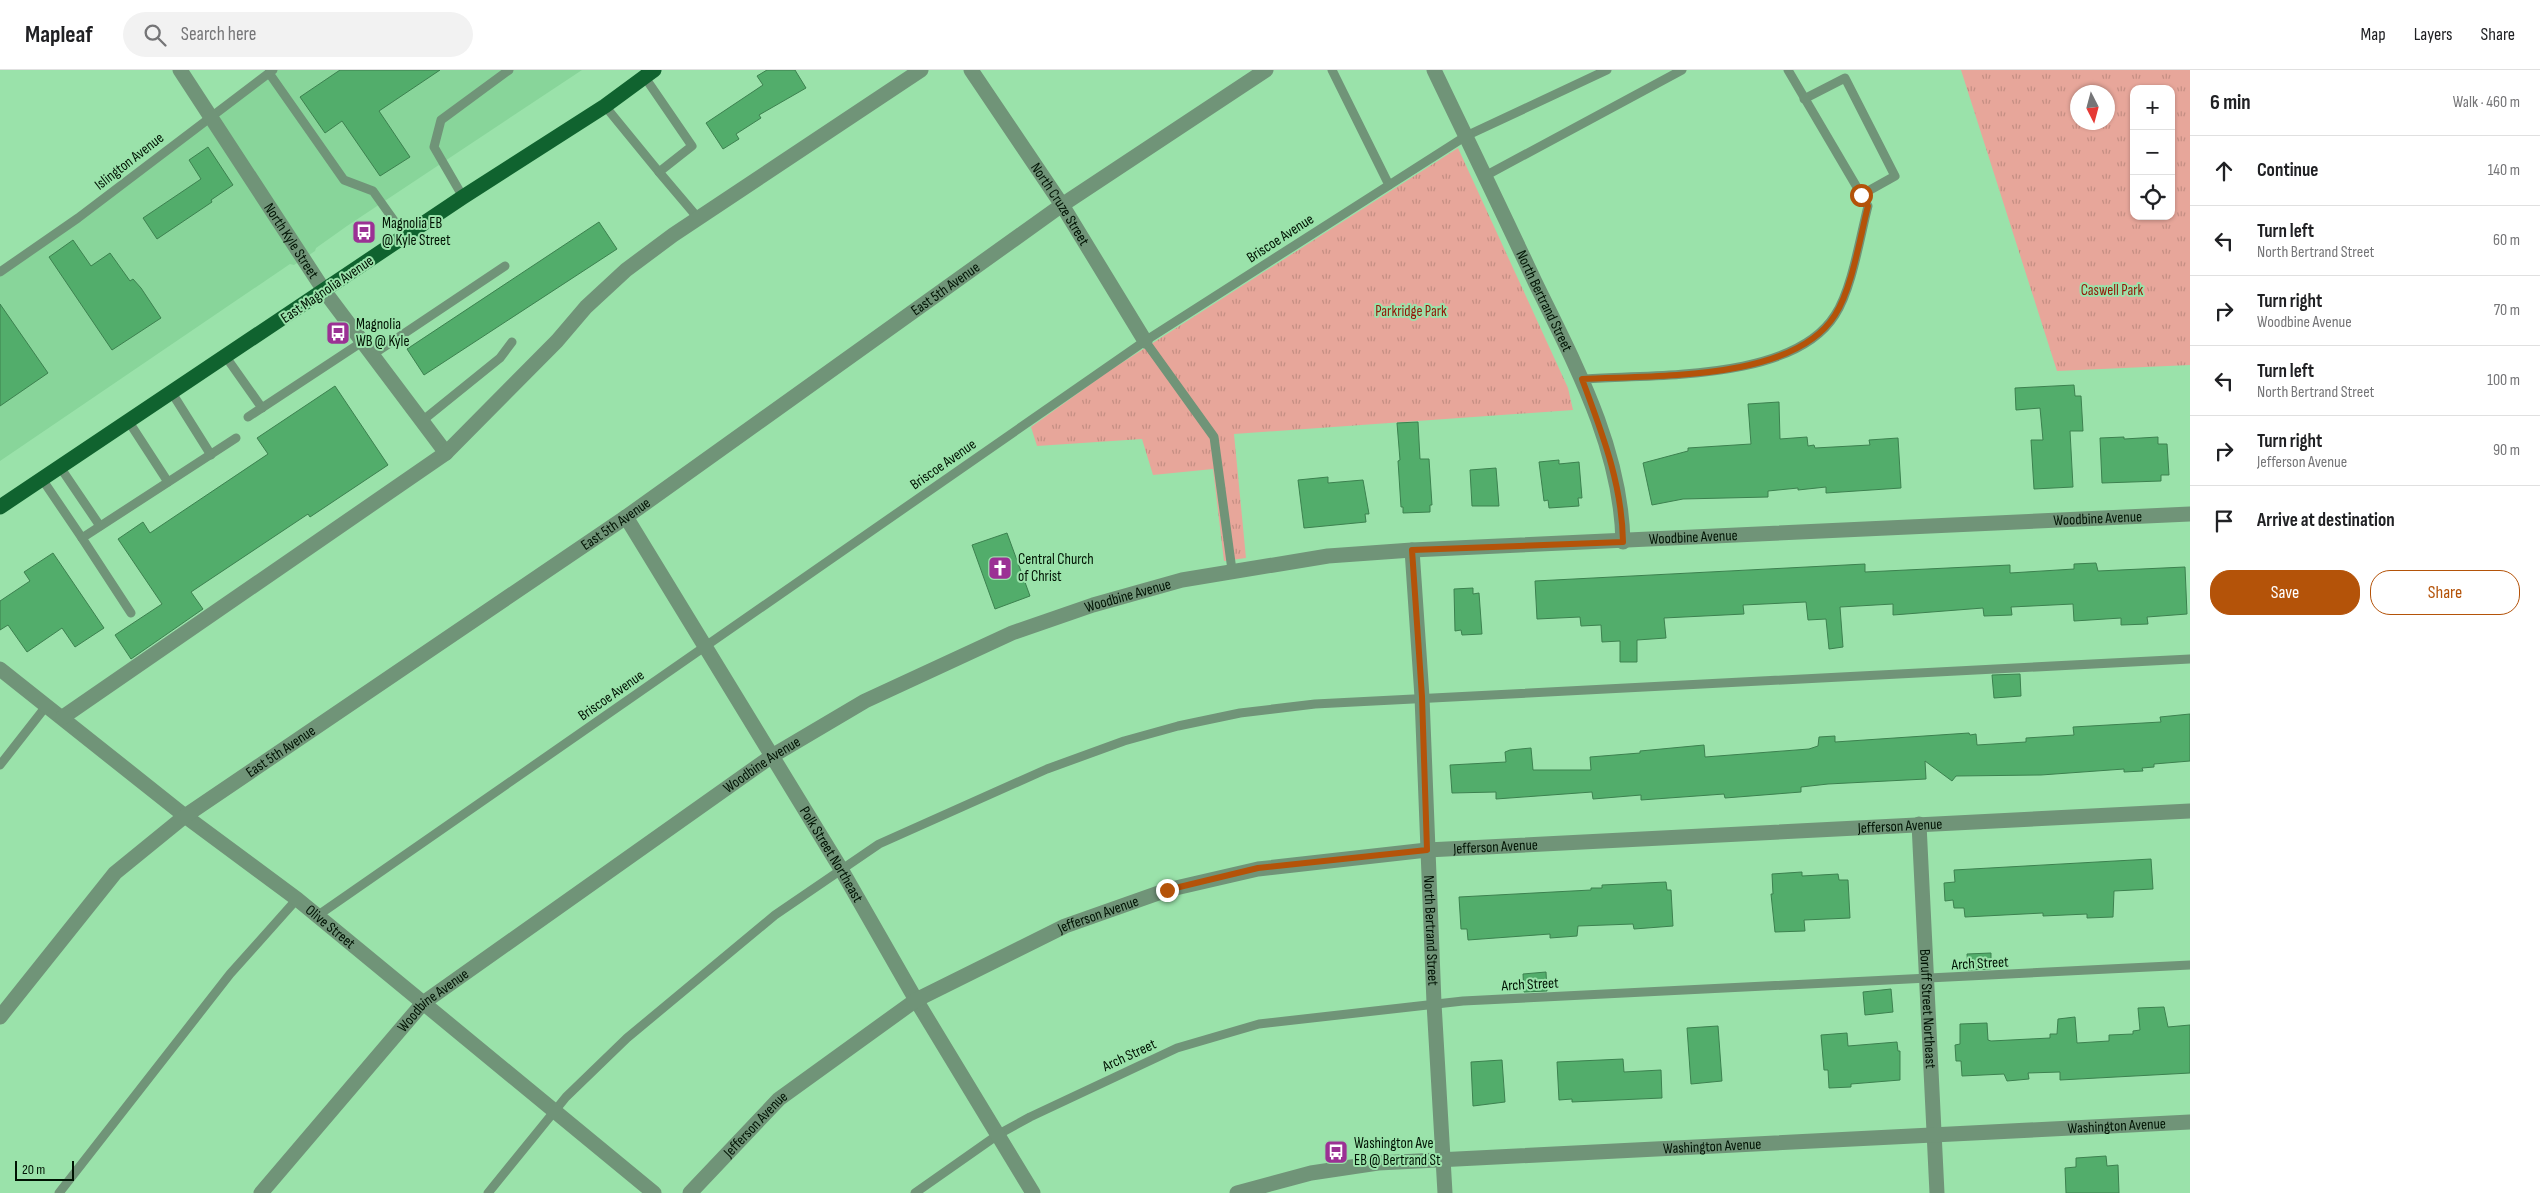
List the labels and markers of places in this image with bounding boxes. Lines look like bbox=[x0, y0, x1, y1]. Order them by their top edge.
place label: Magnolia EB @ Kyle Street bbox=[382, 214, 451, 250]
bus stop icon: Magnolia EB @ Kyle Street bbox=[351, 219, 377, 245]
place label: Magnolia WB @ Kyle bbox=[356, 315, 409, 351]
bus stop icon: Magnolia WB @ Kyle bbox=[325, 320, 351, 346]
place label: Central Church of Christ bbox=[1018, 550, 1094, 586]
church icon: Central Church of Christ bbox=[987, 555, 1013, 581]
place label: Washington Ave EB @ Bertrand St bbox=[1354, 1134, 1441, 1170]
bus stop icon: Washington Ave EB @ Bertrand St bbox=[1323, 1139, 1349, 1165]

